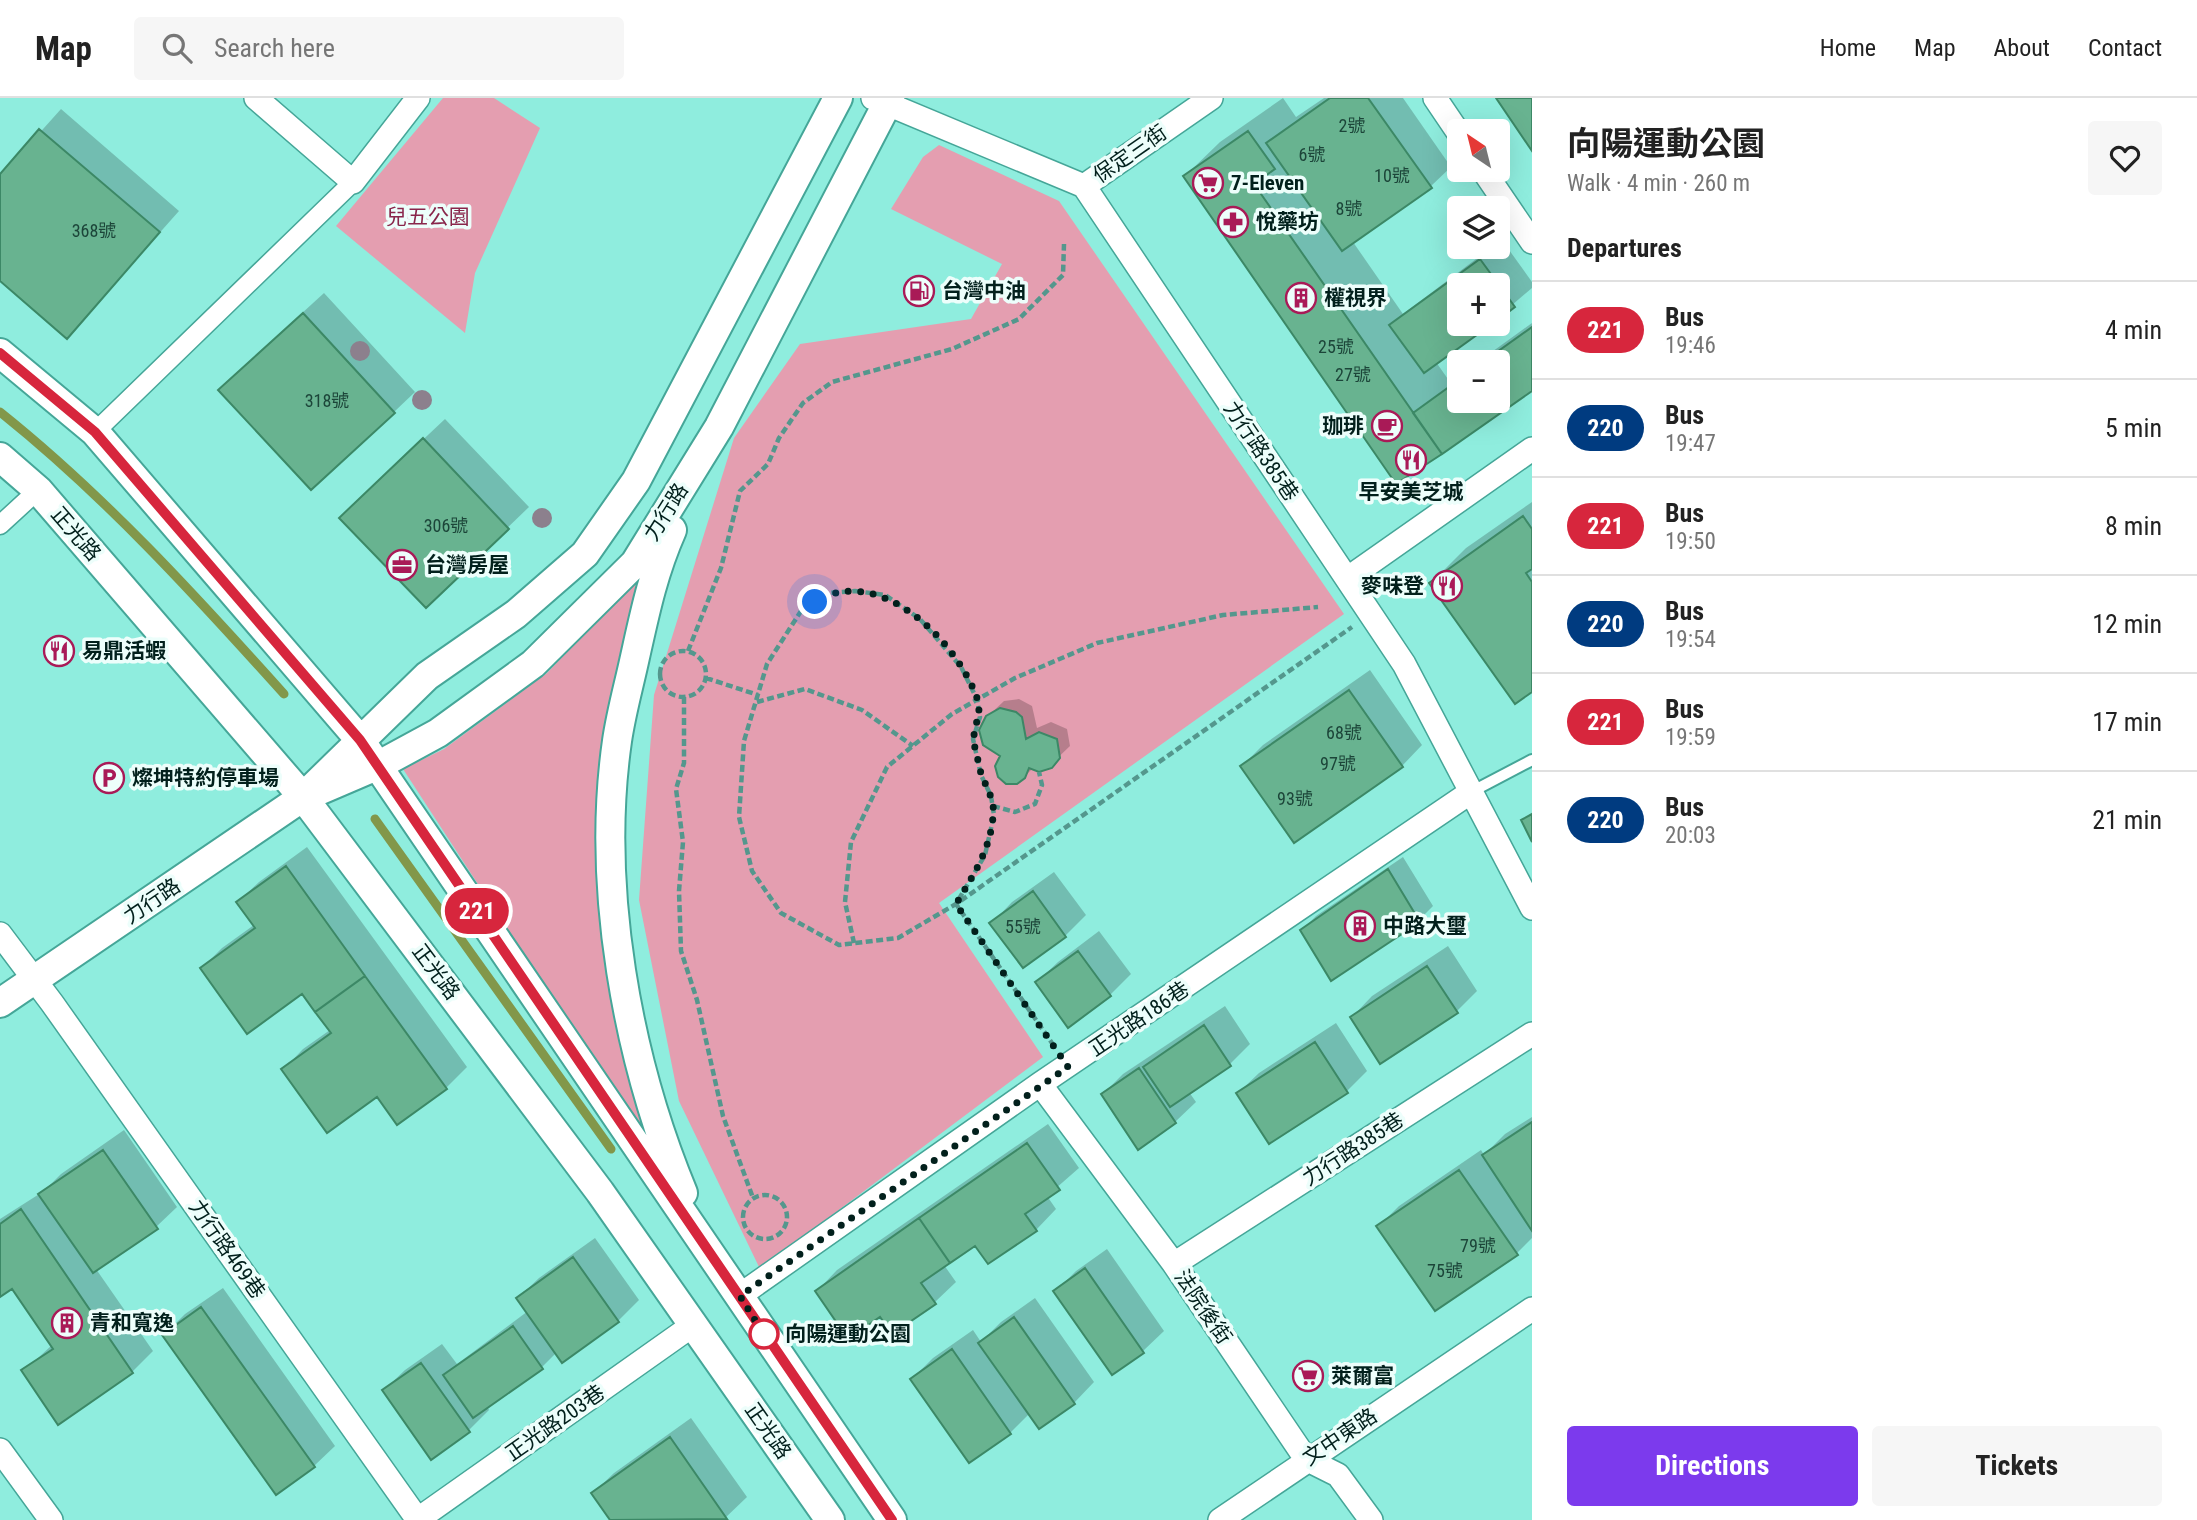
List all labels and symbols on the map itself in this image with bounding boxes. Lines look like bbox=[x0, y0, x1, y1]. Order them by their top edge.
house number: 2號 bbox=[1339, 115, 1365, 136]
north arrow bbox=[1447, 119, 1510, 182]
street label: 保定三街 bbox=[1089, 120, 1171, 188]
house number: 6號 bbox=[1299, 144, 1325, 165]
house number: 10號 bbox=[1374, 165, 1410, 186]
supermarket icon: 7-Eleven bbox=[1191, 166, 1225, 200]
place label: 7-Eleven bbox=[1231, 171, 1304, 195]
house number: 8號 bbox=[1336, 198, 1362, 219]
park label: 兒五公園 bbox=[386, 205, 470, 229]
pharmacy icon: 悅藥坊 bbox=[1216, 205, 1250, 239]
place label: 悅藥坊 bbox=[1256, 210, 1319, 234]
house number: 368號 bbox=[72, 220, 116, 241]
fuel station icon: 台灣中油 bbox=[902, 274, 936, 308]
place label: 台灣中油 bbox=[942, 279, 1026, 303]
building icon: 權視界 bbox=[1284, 281, 1318, 315]
place label: 權視界 bbox=[1324, 286, 1387, 310]
house number: 25號 bbox=[1318, 336, 1354, 357]
house number: 27號 bbox=[1335, 364, 1371, 385]
house number: 318號 bbox=[305, 390, 349, 411]
street label: 力行路385巷 bbox=[1219, 397, 1303, 505]
cafe icon: 珈琲 bbox=[1370, 409, 1404, 443]
place label: 珈琲 bbox=[1322, 414, 1364, 438]
restaurant icon: 早安美芝城 bbox=[1394, 443, 1428, 477]
street label: 力行路 bbox=[639, 479, 693, 545]
place label: 早安美芝城 bbox=[1359, 480, 1464, 504]
street label: 正光路 bbox=[46, 502, 106, 566]
house number: 306號 bbox=[424, 515, 468, 536]
office icon: 台灣房屋 bbox=[385, 548, 419, 582]
place label: 台灣房屋 bbox=[425, 553, 509, 577]
restaurant icon: 麥味登 bbox=[1430, 569, 1464, 603]
place label: 麥味登 bbox=[1361, 574, 1424, 598]
your location bbox=[797, 584, 832, 619]
restaurant icon: 易鼎活蝦 bbox=[42, 634, 76, 668]
place label: 易鼎活蝦 bbox=[82, 639, 166, 663]
house number: 68號 bbox=[1326, 722, 1362, 743]
house number: 97號 bbox=[1320, 753, 1356, 774]
parking icon: 燦坤特約停車場 bbox=[92, 761, 126, 795]
place label: 燦坤特約停車場 bbox=[132, 766, 279, 790]
house number: 93號 bbox=[1277, 788, 1313, 809]
street label: 力行路 bbox=[119, 873, 185, 929]
line badge: 221 bbox=[437, 888, 517, 934]
building icon: 中路大璽 bbox=[1343, 909, 1377, 943]
place label: 中路大璽 bbox=[1383, 914, 1467, 938]
house number: 55號 bbox=[1005, 916, 1041, 937]
street label: 正光路 bbox=[407, 940, 465, 1004]
street label: 正光路186巷 bbox=[1085, 977, 1193, 1061]
street label: 力行路385巷 bbox=[1298, 1108, 1408, 1190]
street label: 力行路469巷 bbox=[184, 1195, 270, 1303]
house number: 79號 bbox=[1460, 1235, 1496, 1256]
house number: 75號 bbox=[1427, 1260, 1463, 1281]
street label: 法院後街 bbox=[1170, 1265, 1236, 1349]
building icon: 青和寬逸 bbox=[50, 1306, 84, 1340]
place label: 青和寬逸 bbox=[90, 1311, 174, 1335]
marker: 向陽運動公園 bbox=[749, 1319, 779, 1349]
place label: 向陽運動公園 bbox=[785, 1322, 911, 1346]
supermarket icon: 萊爾富 bbox=[1291, 1359, 1325, 1393]
place label: 萊爾富 bbox=[1331, 1364, 1394, 1388]
street label: 正光路203巷 bbox=[501, 1380, 609, 1466]
street label: 正光路 bbox=[740, 1398, 796, 1464]
street label: 文中東路 bbox=[1298, 1404, 1382, 1470]

